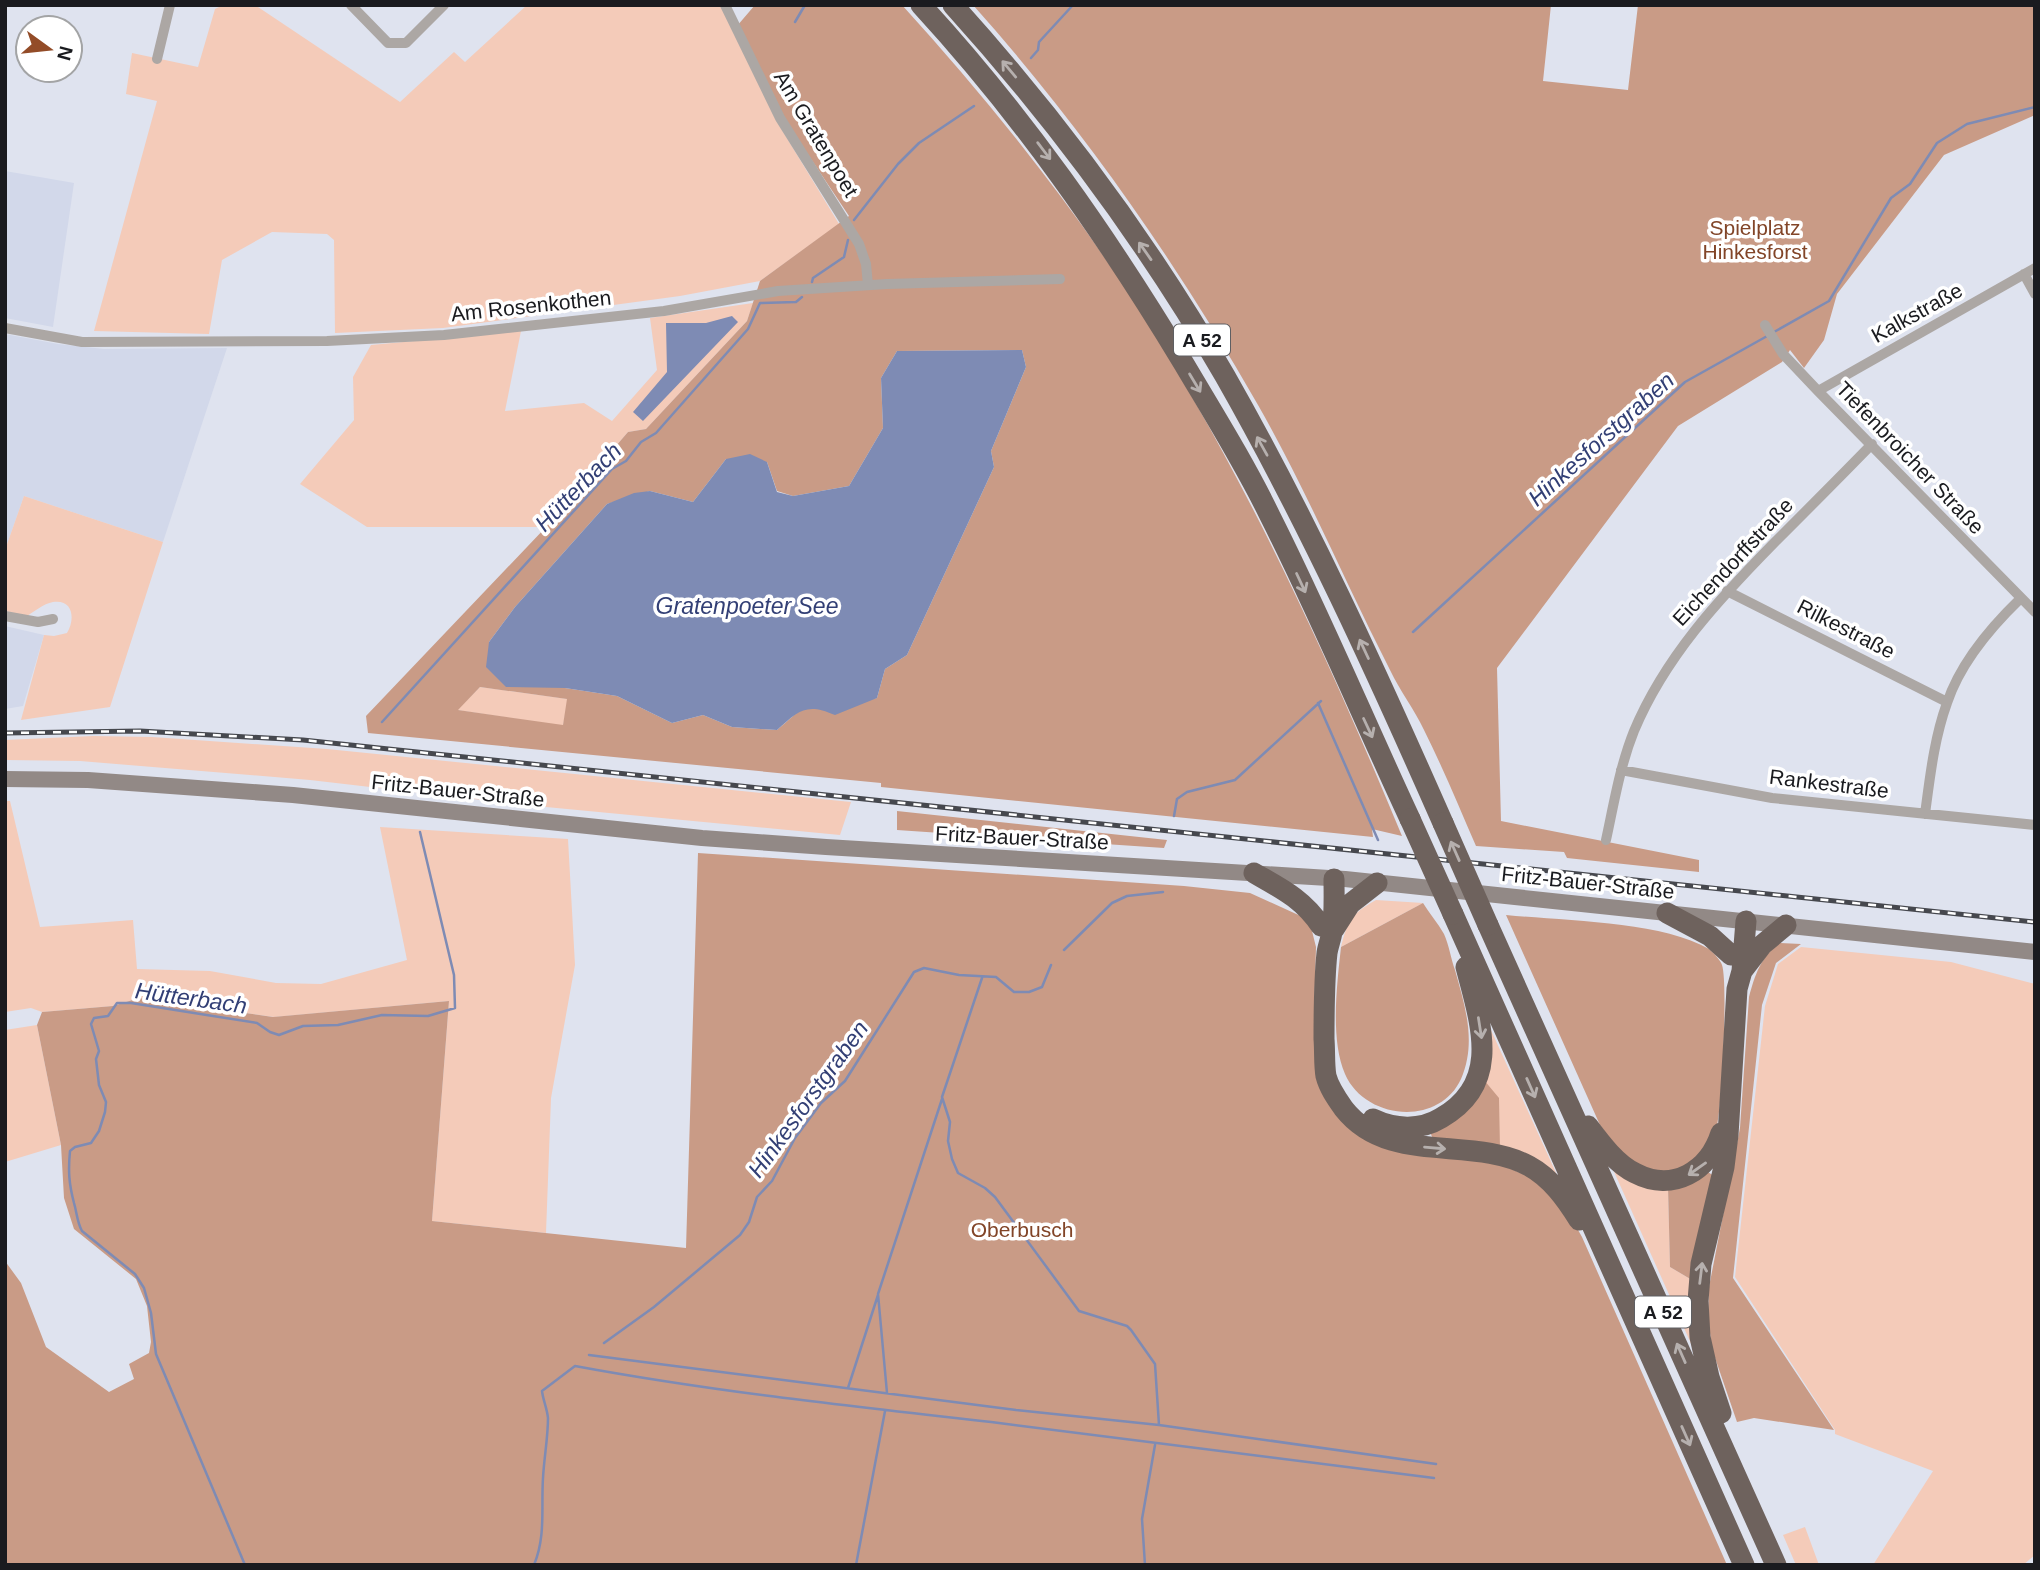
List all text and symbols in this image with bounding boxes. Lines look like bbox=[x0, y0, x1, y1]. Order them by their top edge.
north arrow bbox=[14, 14, 84, 84]
text: N bbox=[53, 44, 77, 63]
one-way arrow bbox=[1001, 60, 1017, 78]
street label: Am Gratenpoet bbox=[770, 67, 863, 201]
one-way arrow bbox=[1036, 141, 1051, 160]
park label: Spielplatz Hinkesforst bbox=[1702, 216, 1808, 263]
one-way arrow bbox=[1138, 242, 1152, 261]
street label: Kalkstraße bbox=[1867, 278, 1966, 347]
street label: Am Rosenkothen bbox=[450, 286, 612, 325]
road number: A 52 bbox=[1174, 324, 1230, 356]
water label: Hinkesforstgraben bbox=[1523, 367, 1679, 511]
one-way arrow bbox=[1188, 372, 1202, 392]
street label: Tiefenbroicher Straße bbox=[1832, 377, 1989, 538]
one-way arrow bbox=[1255, 436, 1269, 456]
water label: Hütterbach bbox=[530, 438, 626, 536]
street label: Eichendorffstraße bbox=[1668, 493, 1797, 630]
one-way arrow bbox=[1295, 572, 1309, 593]
water label: Gratenpoeter See bbox=[656, 593, 838, 619]
street label: Rilkestraße bbox=[1794, 594, 1899, 663]
one-way arrow bbox=[1357, 639, 1370, 660]
one-way arrow bbox=[1362, 717, 1375, 738]
street label: Rankestraße bbox=[1768, 765, 1890, 802]
street label: Fritz-Bauer-Straße bbox=[370, 770, 546, 811]
street label: Fritz-Bauer-Straße bbox=[935, 821, 1109, 854]
one-way arrow bbox=[1448, 841, 1461, 862]
street label: Fritz-Bauer-Straße bbox=[1500, 862, 1676, 903]
water label: Hütterbach bbox=[133, 977, 249, 1019]
water label: Hinkesforstgraben bbox=[743, 1016, 873, 1182]
one-way arrow bbox=[1474, 1016, 1487, 1039]
one-way arrow bbox=[1525, 1077, 1538, 1098]
one-way arrow bbox=[1423, 1142, 1446, 1155]
one-way arrow bbox=[1687, 1161, 1706, 1176]
park label: Oberbusch bbox=[971, 1218, 1073, 1241]
one-way arrow bbox=[1694, 1262, 1707, 1285]
road number: A 52 bbox=[1635, 1296, 1691, 1328]
one-way arrow bbox=[1674, 1343, 1687, 1365]
one-way arrow bbox=[1680, 1425, 1693, 1446]

